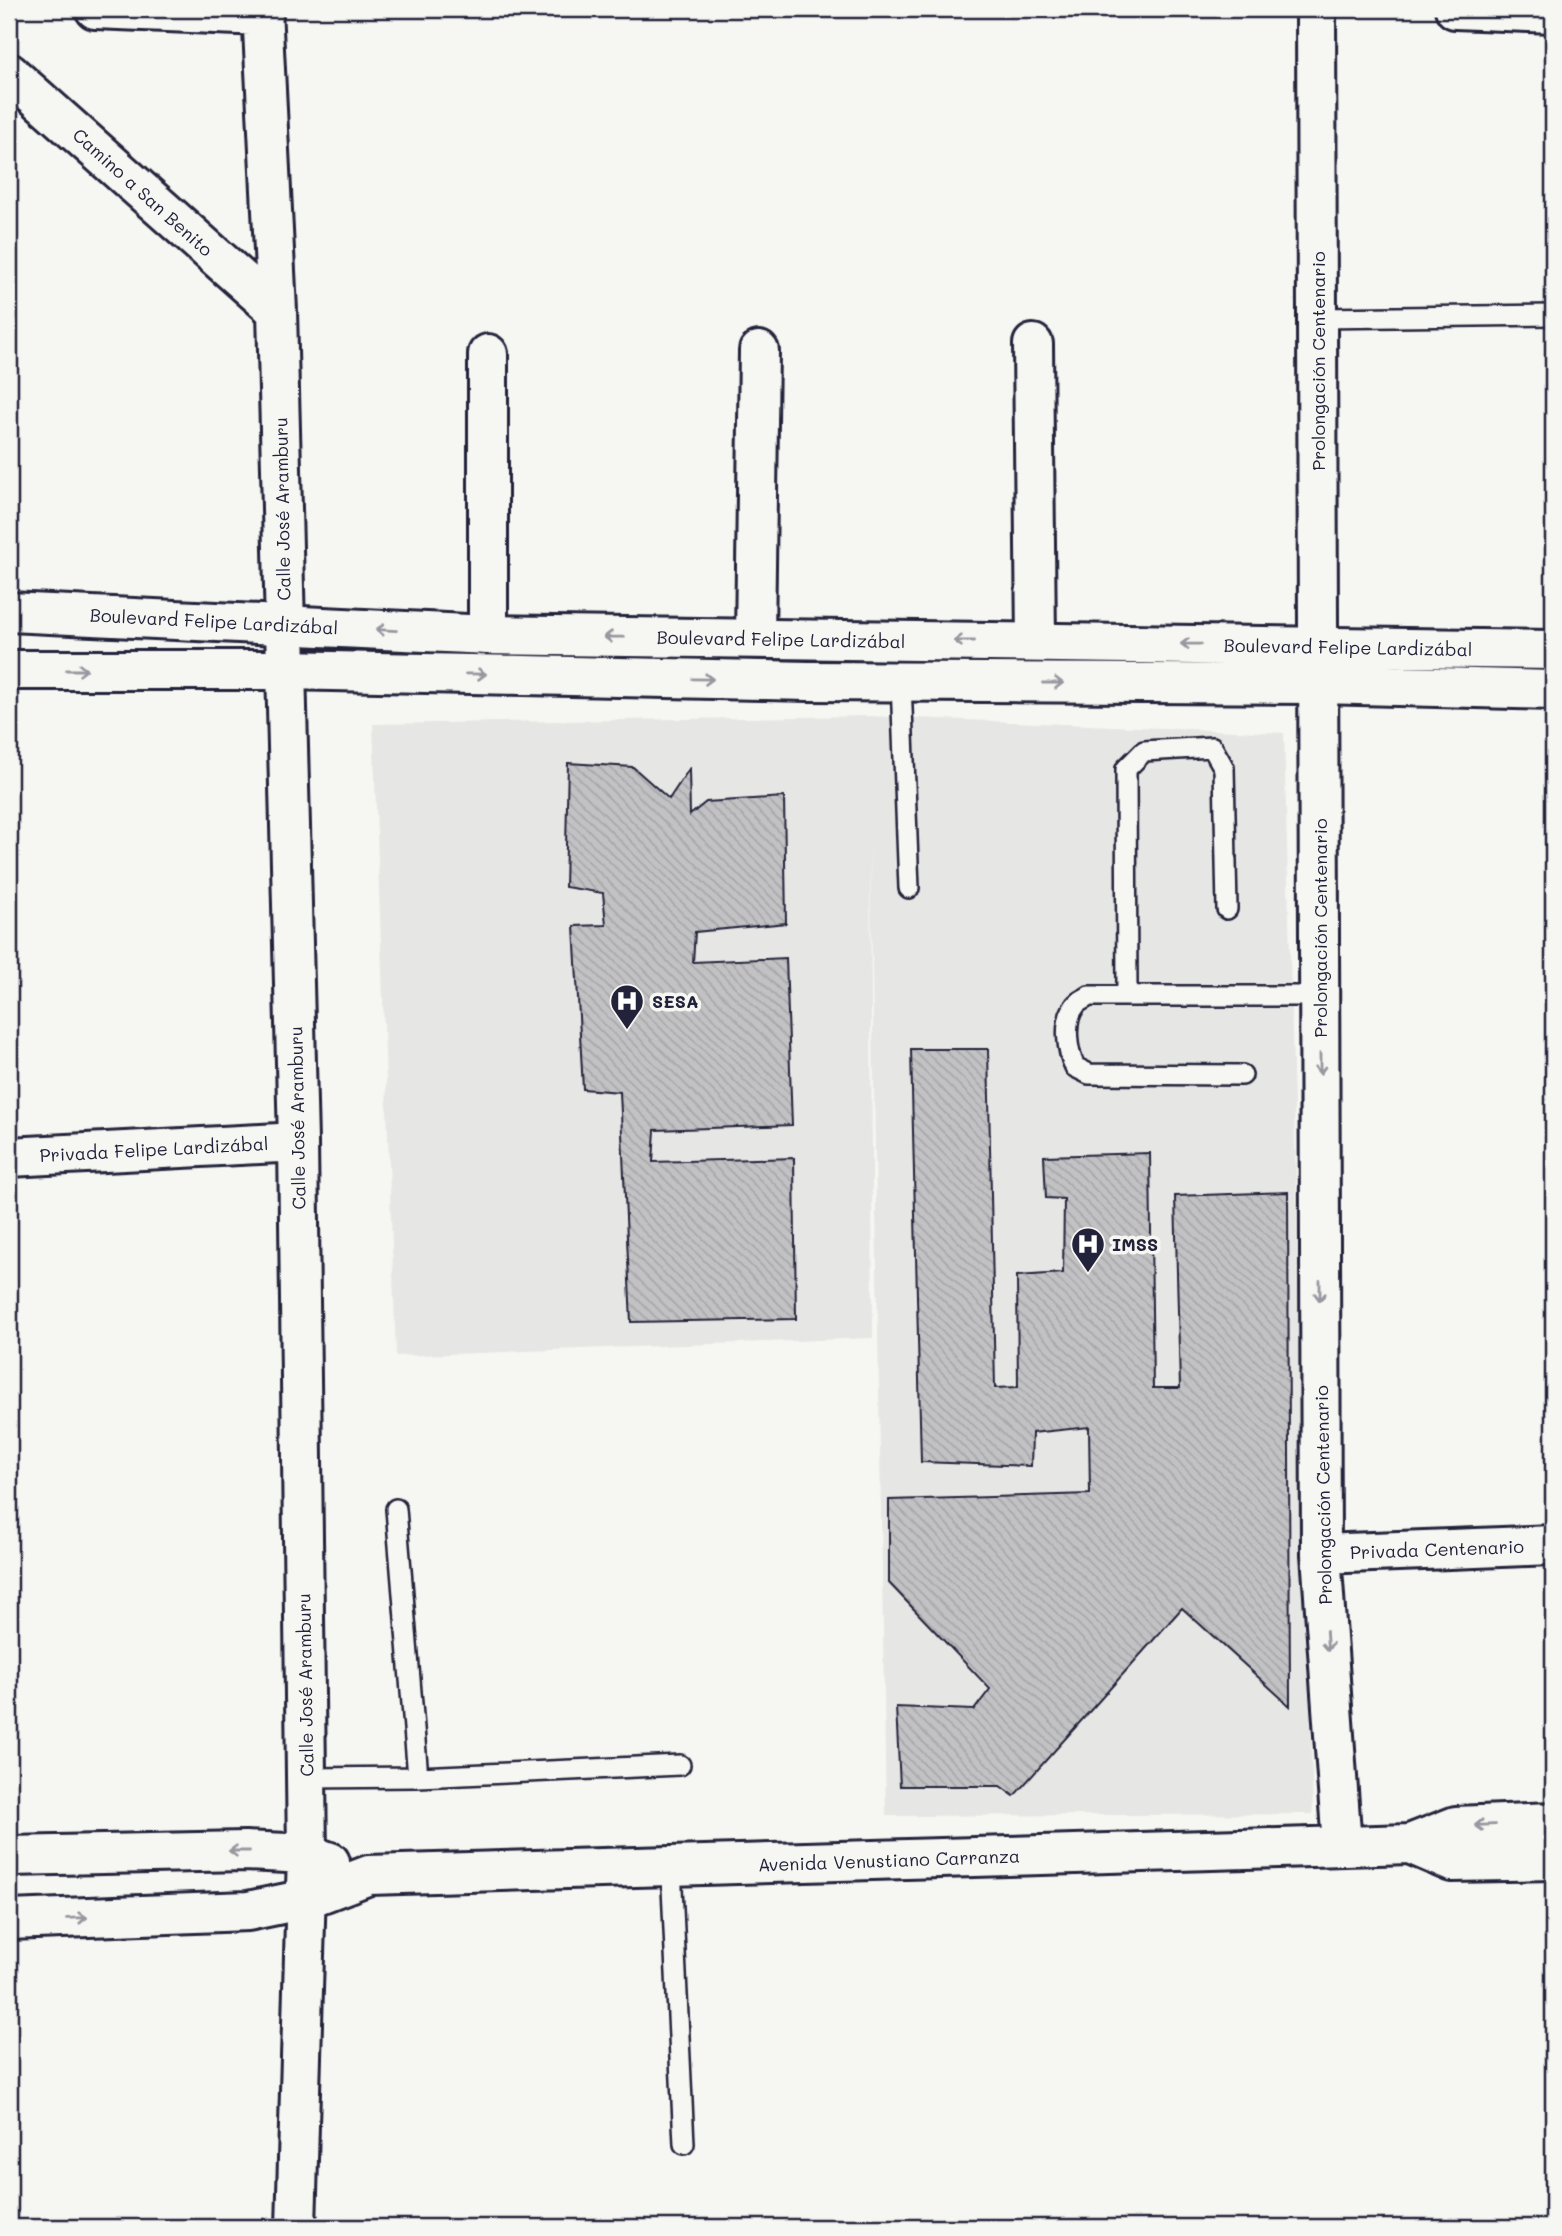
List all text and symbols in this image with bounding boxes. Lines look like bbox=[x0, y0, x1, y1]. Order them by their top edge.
street label: Camino a San Benito bbox=[68, 123, 218, 262]
street label: Prolongación Centenario bbox=[1306, 251, 1330, 471]
street label: Calle José Aramburu bbox=[268, 417, 296, 601]
street label: Boulevard Felipe Lardizábal bbox=[89, 603, 339, 639]
one-way arrow bbox=[375, 623, 398, 636]
street label: Boulevard Felipe Lardizábal bbox=[657, 625, 905, 653]
one-way arrow bbox=[602, 630, 625, 643]
street label: Boulevard Felipe Lardizábal bbox=[1224, 633, 1472, 661]
one-way arrow bbox=[952, 634, 975, 648]
one-way arrow bbox=[1180, 637, 1203, 651]
one-way arrow bbox=[65, 663, 88, 677]
one-way arrow bbox=[464, 667, 487, 681]
one-way arrow bbox=[692, 672, 715, 686]
one-way arrow bbox=[1042, 676, 1065, 690]
street label: Prolongación Centenario bbox=[1308, 818, 1332, 1038]
hospital icon: SESA bbox=[608, 982, 646, 1031]
place label: SESA bbox=[652, 989, 699, 1013]
street label: Calle José Aramburu bbox=[283, 1026, 311, 1210]
one-way arrow bbox=[1313, 1052, 1327, 1075]
street label: Privada Felipe Lardizábal bbox=[39, 1131, 269, 1167]
hospital icon: IMSS bbox=[1069, 1225, 1107, 1274]
place label: IMSS bbox=[1112, 1232, 1158, 1256]
one-way arrow bbox=[1313, 1280, 1327, 1303]
street label: Prolongación Centenario bbox=[1309, 1385, 1337, 1605]
street label: Privada Centenario bbox=[1350, 1534, 1525, 1564]
street label: Calle José Aramburu bbox=[291, 1593, 319, 1777]
one-way arrow bbox=[1321, 1629, 1334, 1652]
one-way arrow bbox=[1474, 1818, 1497, 1831]
street label: Avenida Venustiano Carranza bbox=[758, 1843, 1020, 1877]
one-way arrow bbox=[228, 1844, 251, 1858]
one-way arrow bbox=[65, 1911, 88, 1924]

